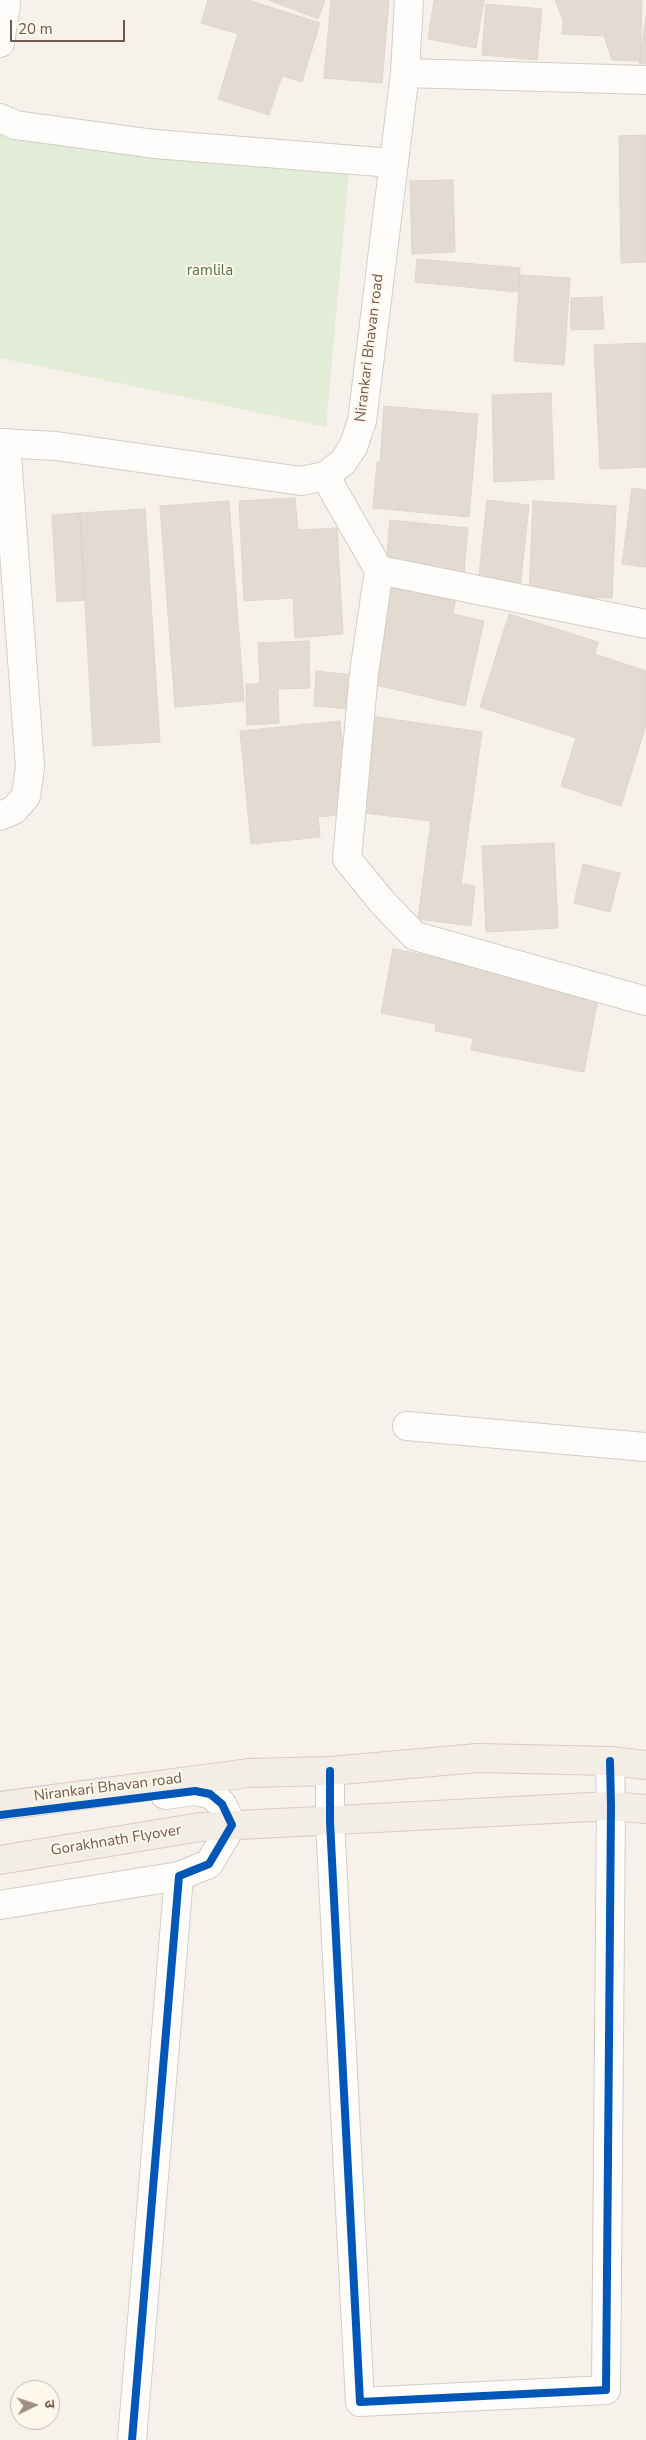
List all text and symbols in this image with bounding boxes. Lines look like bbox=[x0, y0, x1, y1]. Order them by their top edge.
scale bar bbox=[12, 10, 128, 42]
text: 20 m bbox=[18, 19, 53, 39]
park label: ramlila bbox=[187, 262, 233, 280]
street label: Nirankari Bhavan road bbox=[352, 273, 388, 423]
street label: Nirankari Bhavan road bbox=[33, 1770, 183, 1806]
street label: Gorakhnath Flyover bbox=[49, 1822, 183, 1860]
north arrow bbox=[10, 2380, 60, 2430]
text: उ bbox=[40, 2399, 59, 2409]

